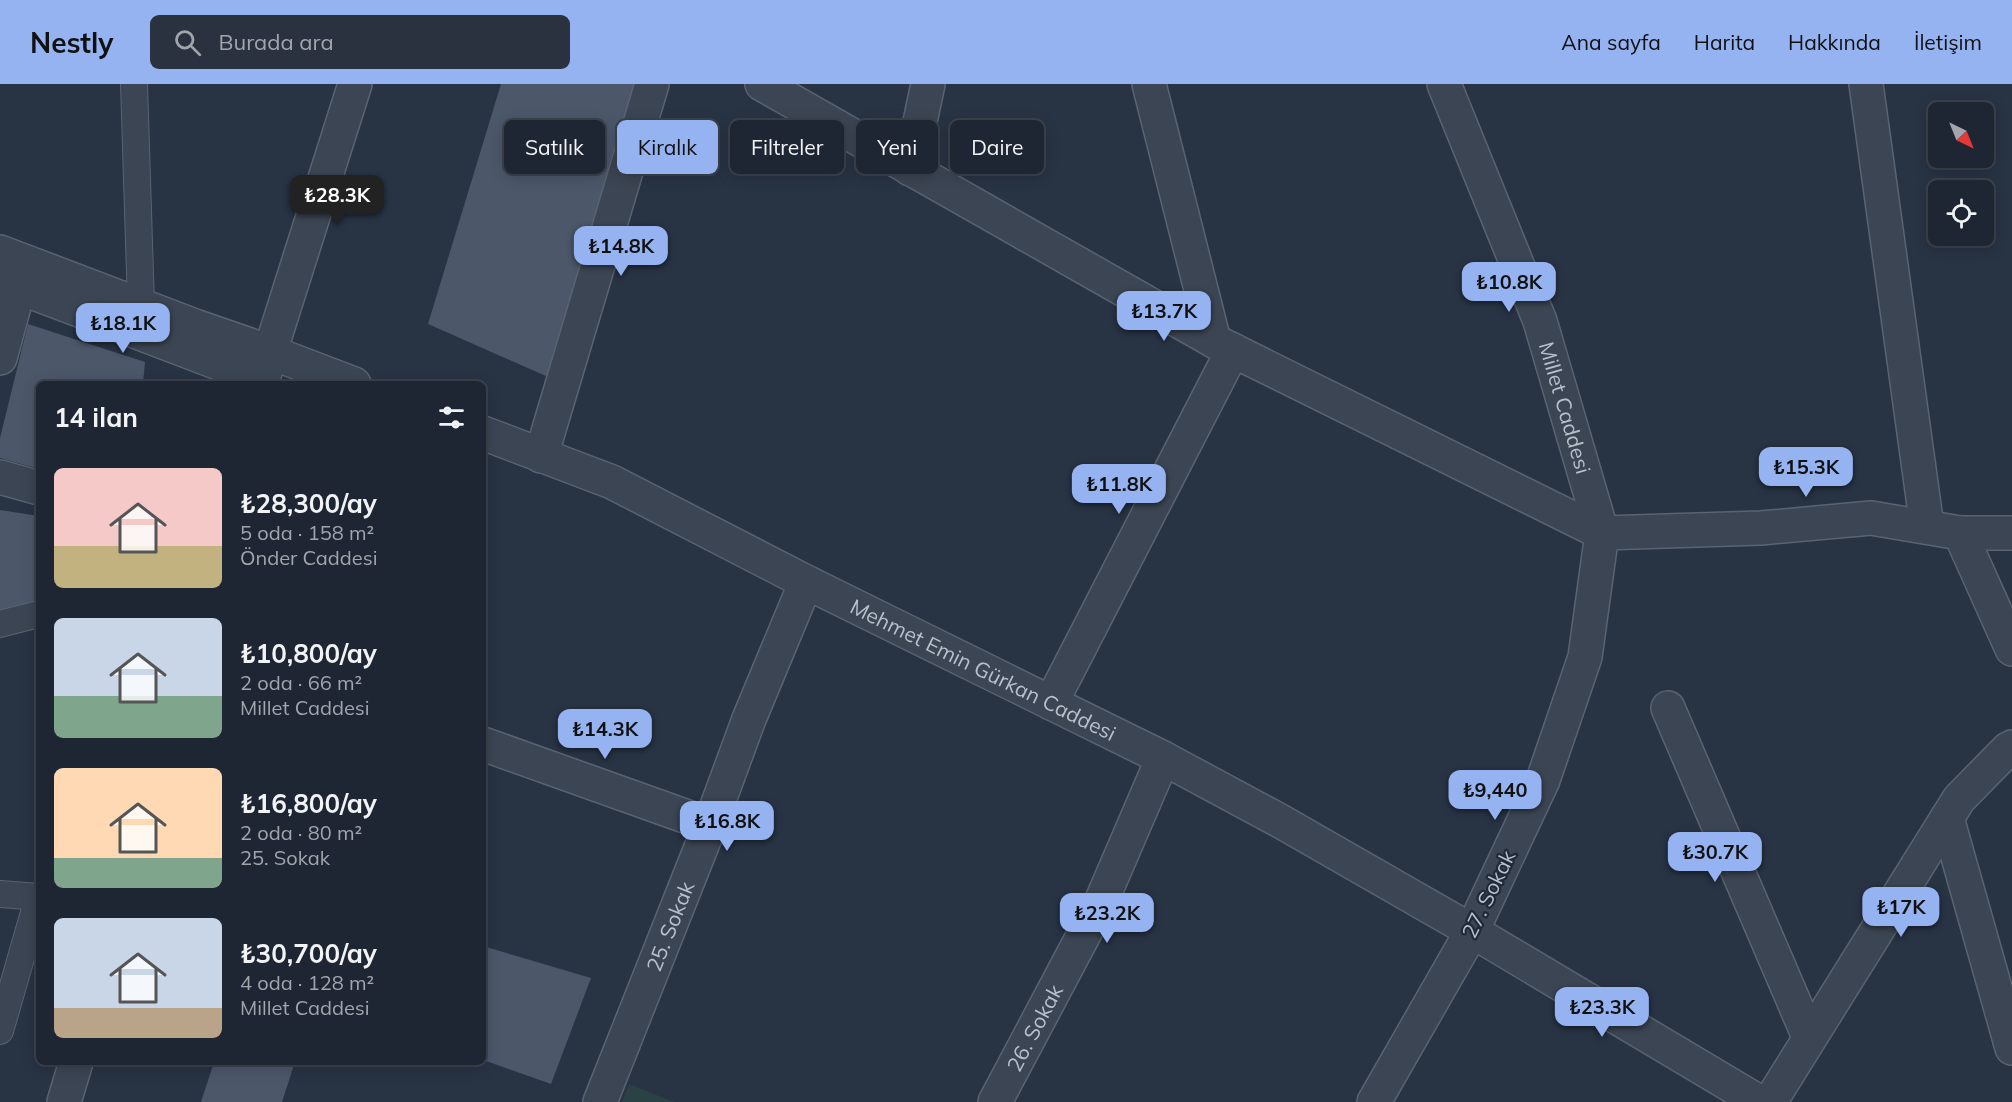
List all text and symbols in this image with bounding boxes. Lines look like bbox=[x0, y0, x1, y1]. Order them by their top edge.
search box bbox=[150, 15, 570, 69]
text: Nestly bbox=[30, 25, 114, 60]
icon: search bbox=[171, 26, 204, 59]
text: Burada ara bbox=[219, 28, 334, 56]
text: Ana sayfa bbox=[1561, 29, 1661, 55]
text: Harita bbox=[1694, 29, 1755, 55]
text: Hakkında bbox=[1788, 29, 1881, 55]
text: İletişim bbox=[1914, 29, 1982, 55]
north arrow bbox=[1928, 102, 1994, 168]
map controls bbox=[1928, 102, 1994, 246]
chip: Satılık bbox=[504, 120, 605, 174]
chip: Kiralık bbox=[617, 120, 718, 174]
chip: Filtreler bbox=[730, 120, 844, 174]
chip: Yeni bbox=[856, 120, 938, 174]
chip: Daire bbox=[950, 120, 1044, 174]
pin: ₺28.3K bbox=[288, 175, 386, 226]
button: locate bbox=[1928, 180, 1994, 246]
text: ₺28.3K bbox=[304, 182, 370, 207]
pin: ₺14.8K bbox=[572, 226, 670, 277]
text: ₺14.8K bbox=[588, 233, 654, 258]
pin: ₺10.8K bbox=[1460, 262, 1558, 313]
text: ₺10.8K bbox=[1476, 269, 1542, 294]
pin: ₺13.7K bbox=[1115, 291, 1213, 342]
text: ₺13.7K bbox=[1131, 298, 1197, 323]
pin: ₺18.1K bbox=[74, 303, 172, 354]
text: ₺18.1K bbox=[90, 310, 156, 335]
street label: Millet Caddesi bbox=[1534, 339, 1597, 477]
text: 14 ilan bbox=[54, 401, 138, 434]
icon: filters bbox=[435, 401, 468, 434]
pin: ₺15.3K bbox=[1757, 447, 1855, 498]
text: ₺15.3K bbox=[1773, 454, 1839, 479]
pin: ₺11.8K bbox=[1070, 464, 1168, 515]
text: ₺11.8K bbox=[1086, 471, 1152, 496]
text: ₺28,300/ay bbox=[240, 487, 377, 520]
icon: home bbox=[102, 492, 174, 564]
text: 5 oda · 158 m² bbox=[240, 520, 374, 545]
text: Önder Caddesi bbox=[240, 545, 377, 570]
street label: Mehmet Emin Gürkan Caddesi bbox=[846, 593, 1121, 746]
text: ₺10,800/ay bbox=[240, 637, 377, 670]
icon: home bbox=[102, 642, 174, 714]
text: 2 oda · 66 m² bbox=[240, 670, 362, 695]
text: Millet Caddesi bbox=[240, 695, 370, 720]
pin: ₺14.3K bbox=[556, 709, 654, 760]
text: ₺14.3K bbox=[572, 716, 638, 741]
pin: ₺9,440 bbox=[1446, 770, 1544, 821]
text: ₺9,440 bbox=[1463, 777, 1527, 802]
text: ₺16,800/ay bbox=[240, 787, 377, 820]
icon: home bbox=[102, 792, 174, 864]
pin: ₺16.8K bbox=[678, 801, 776, 852]
text: ₺16.8K bbox=[694, 808, 760, 833]
text: 2 oda · 80 m² bbox=[240, 820, 362, 845]
pin: ₺30.7K bbox=[1666, 832, 1764, 883]
text: ₺30.7K bbox=[1682, 839, 1748, 864]
text: 25. Sokak bbox=[240, 845, 330, 870]
street label: 27. Sokak bbox=[1456, 846, 1521, 942]
street label: 25. Sokak bbox=[640, 877, 699, 975]
pin: ₺17K bbox=[1865, 887, 1937, 938]
pin: ₺23.2K bbox=[1058, 893, 1156, 944]
text: ₺17K bbox=[1876, 894, 1926, 919]
text: ₺23.2K bbox=[1074, 900, 1140, 925]
text: ₺30,700/ay bbox=[240, 937, 377, 970]
icon: home bbox=[102, 942, 174, 1014]
text: 4 oda · 128 m² bbox=[240, 970, 374, 995]
street label: 26. Sokak bbox=[1001, 980, 1068, 1076]
pin: ₺23.3K bbox=[1553, 987, 1651, 1038]
text: ₺23.3K bbox=[1569, 994, 1635, 1019]
text: Millet Caddesi bbox=[240, 995, 370, 1020]

